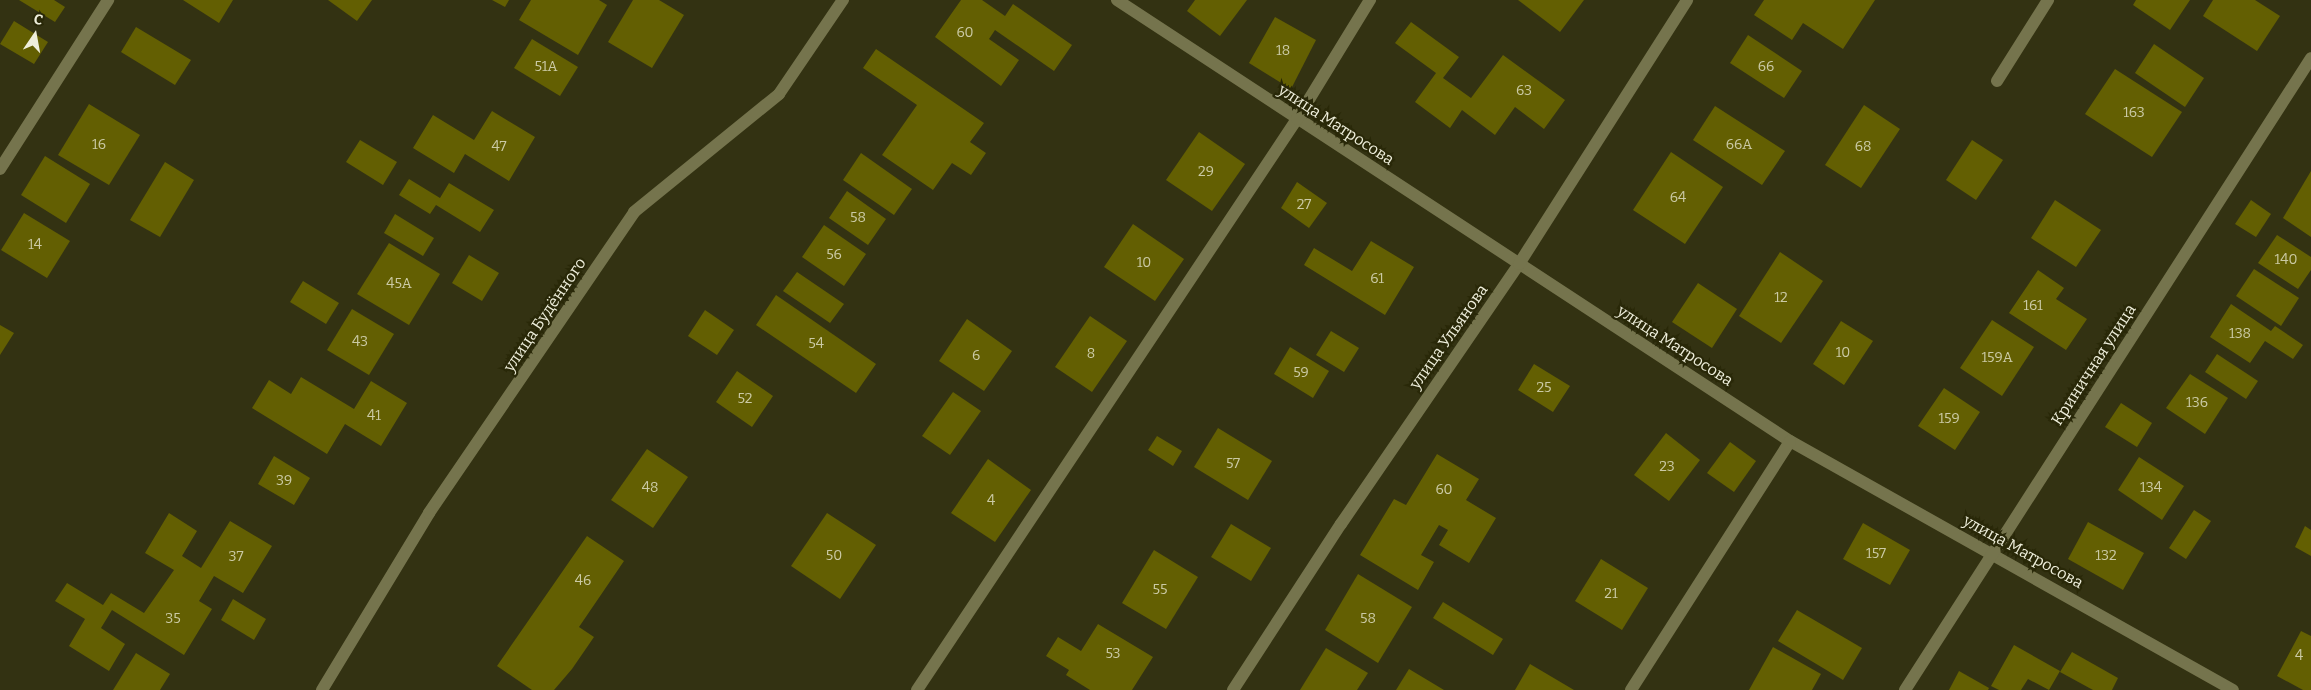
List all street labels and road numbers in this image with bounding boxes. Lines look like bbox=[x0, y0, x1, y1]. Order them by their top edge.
street label: улица Матросова bbox=[1275, 80, 1397, 170]
street label: улица Будённого bbox=[500, 254, 590, 376]
street label: улица Ульянова bbox=[1406, 281, 1492, 393]
street label: улица Матросова bbox=[1614, 301, 1736, 391]
street label: Криничная улица bbox=[2048, 301, 2140, 429]
street label: улица Матросова bbox=[1960, 511, 2086, 593]

